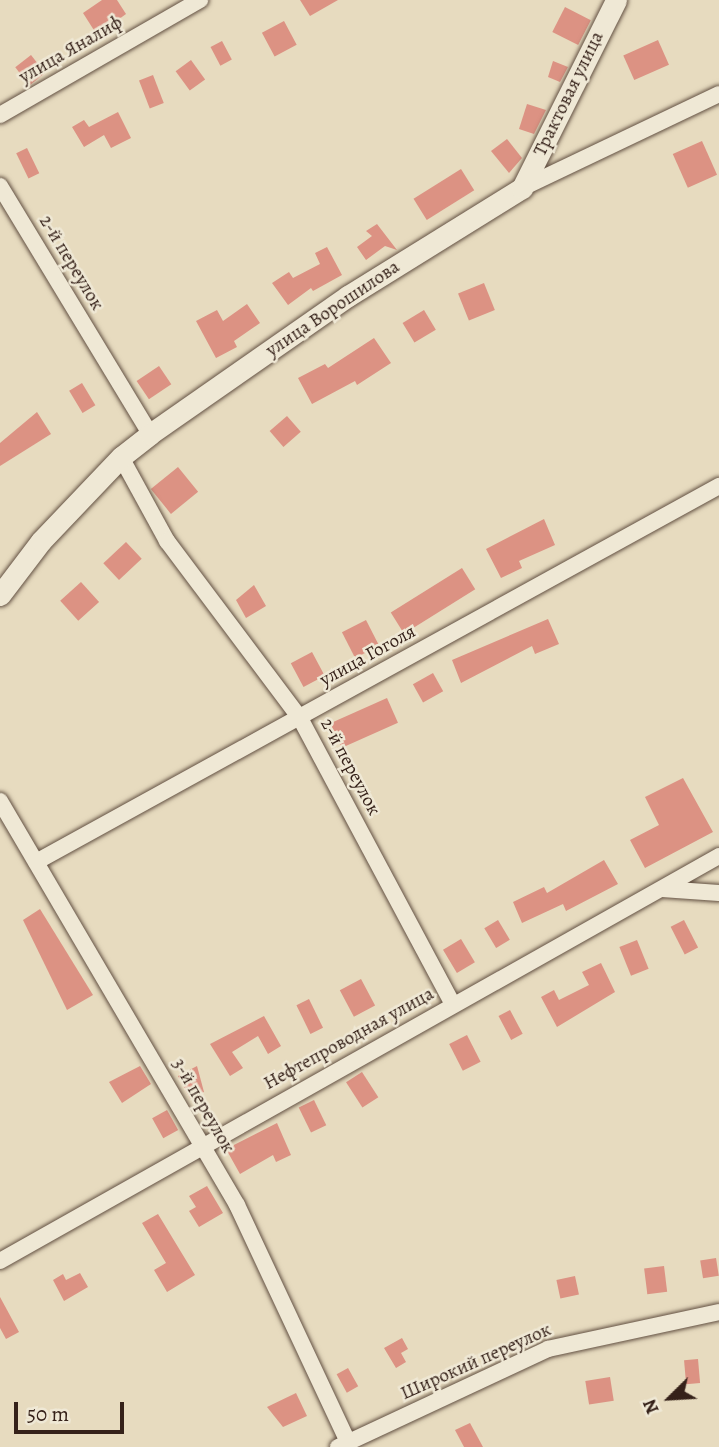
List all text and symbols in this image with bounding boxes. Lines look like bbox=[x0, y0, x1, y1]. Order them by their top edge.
street label: улица Яналиф bbox=[15, 11, 127, 89]
street label: Трактовая улица bbox=[529, 28, 609, 160]
street label: 2-й переулок bbox=[34, 211, 108, 315]
street label: улица Ворошилова bbox=[262, 256, 404, 362]
street label: улица Гоголя bbox=[316, 620, 420, 692]
street label: 2-й переулок bbox=[315, 715, 385, 819]
street label: Нефтепроводная улица bbox=[260, 983, 438, 1095]
street label: 3-й переулок bbox=[167, 1055, 239, 1157]
street label: Широкий переулок bbox=[397, 1319, 555, 1405]
north arrow bbox=[635, 1363, 705, 1433]
scale bar bbox=[18, 1388, 128, 1432]
text: N bbox=[636, 1395, 666, 1418]
text: 50 m bbox=[27, 1400, 69, 1428]

